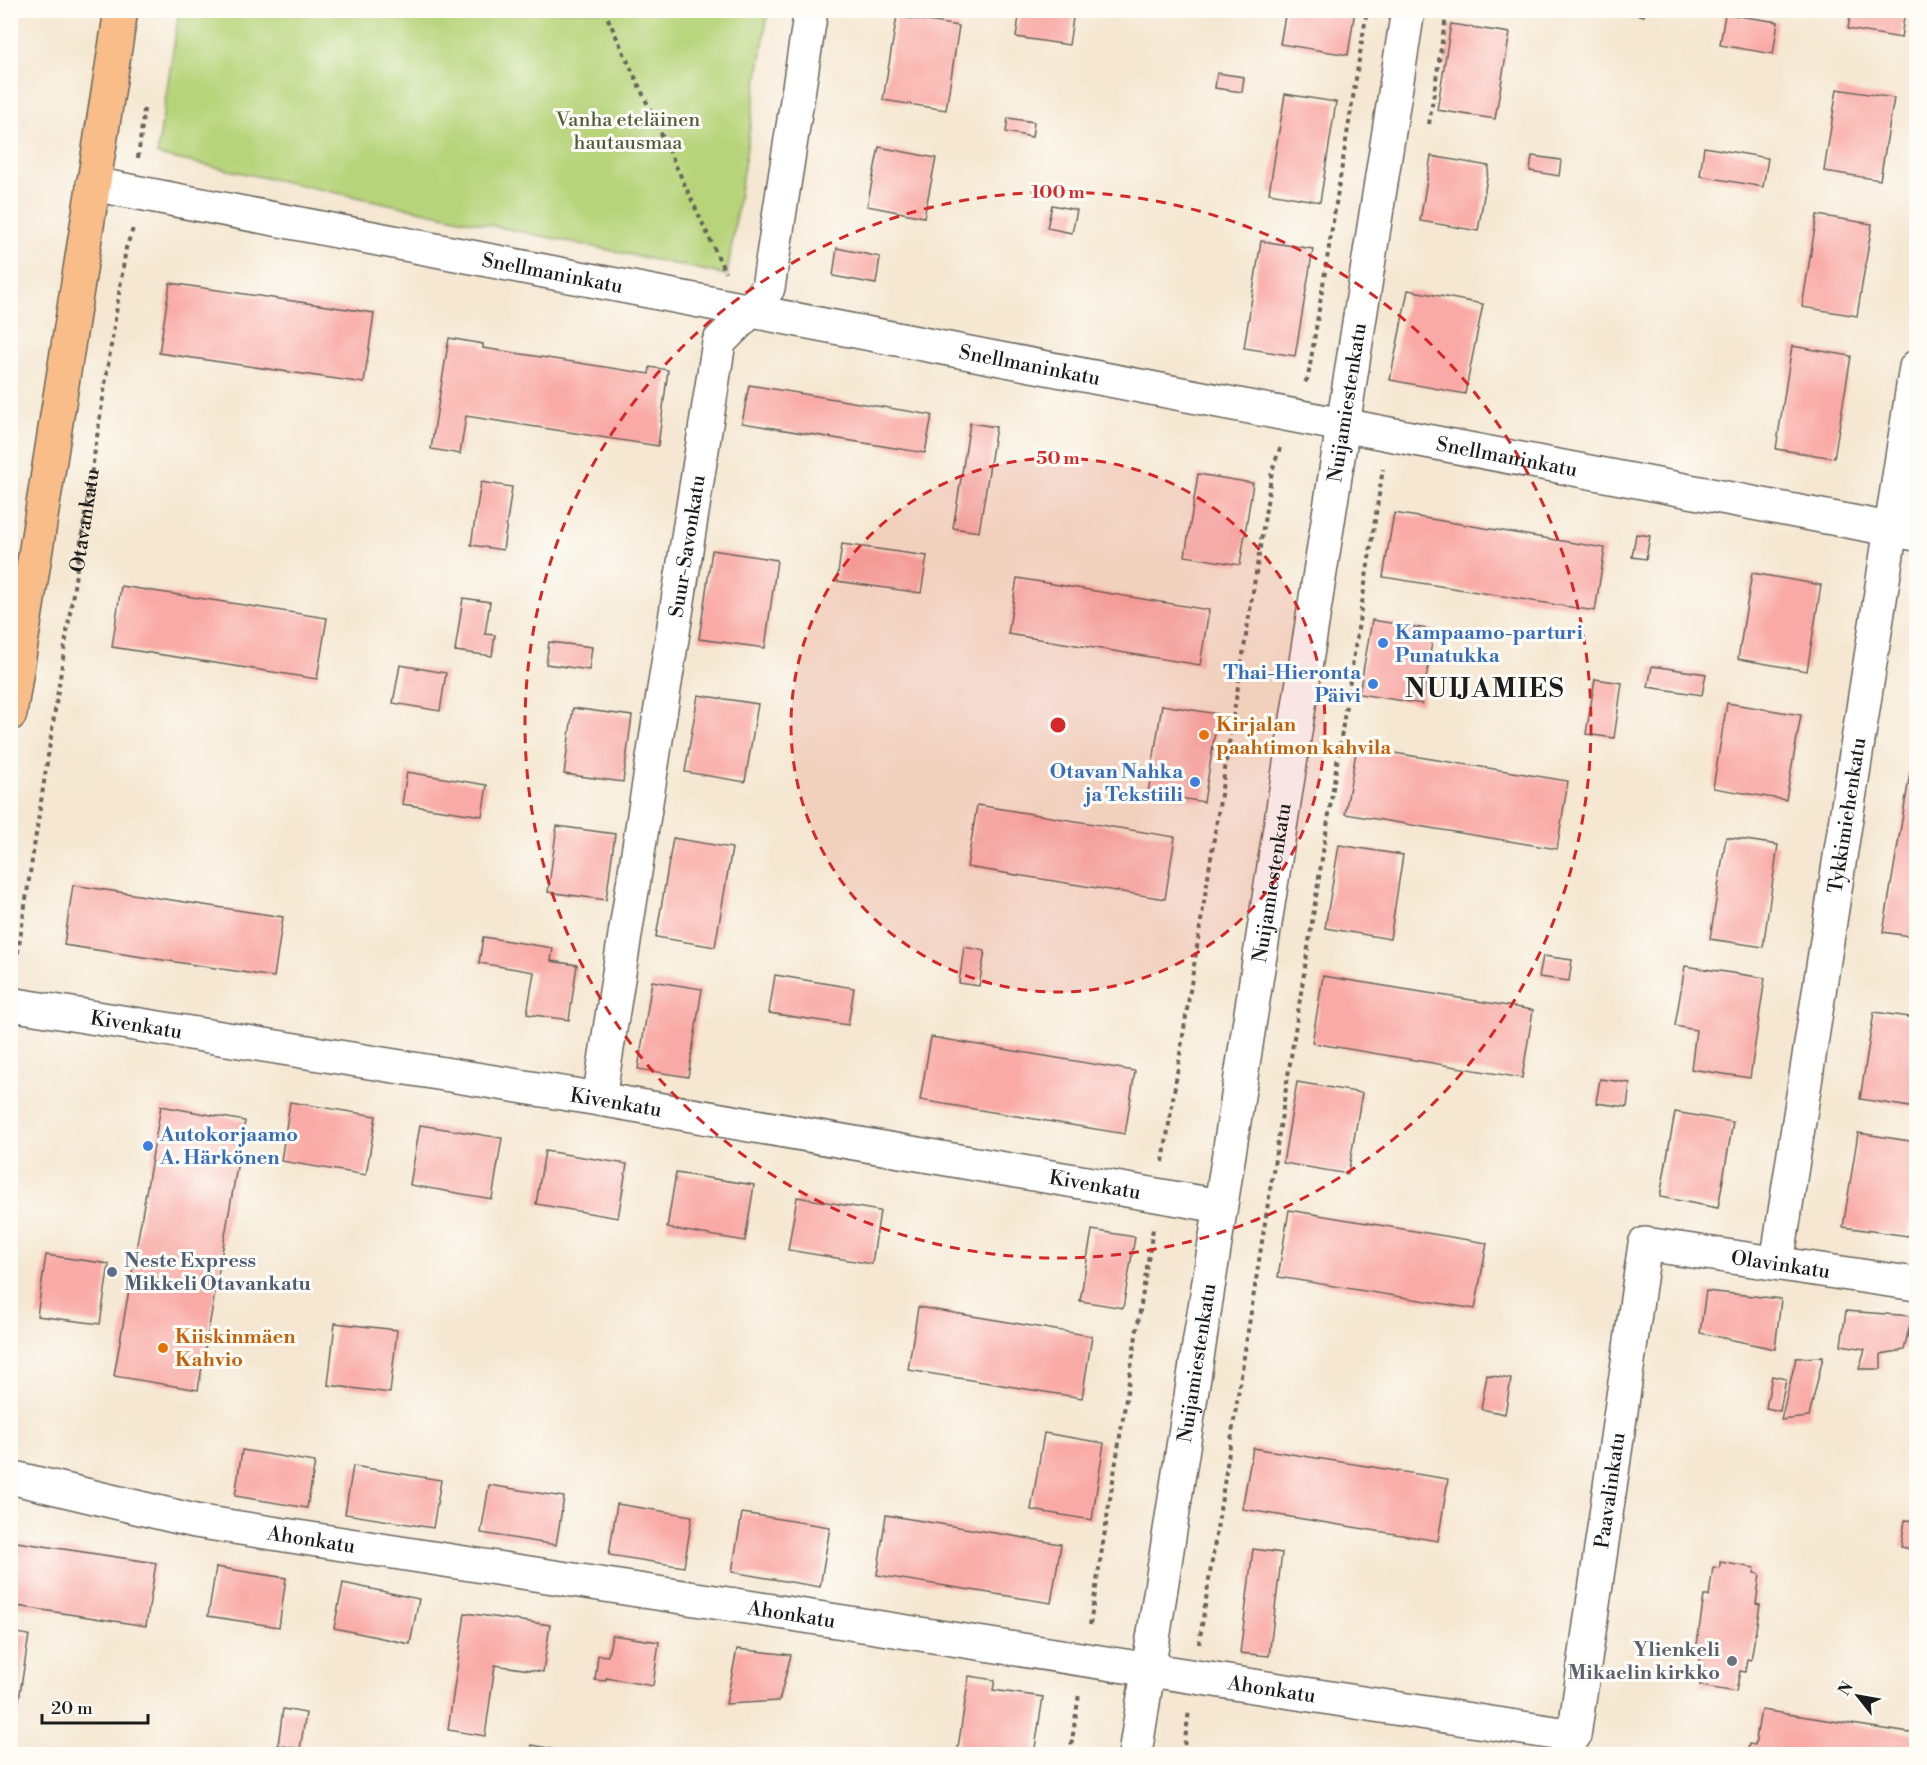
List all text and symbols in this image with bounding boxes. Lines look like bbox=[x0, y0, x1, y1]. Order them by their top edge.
park label: Vanha eteläinen hautausmaa bbox=[555, 108, 700, 156]
text: 100 m bbox=[1031, 181, 1085, 204]
street label: Snellmaninkatu bbox=[480, 248, 625, 300]
street label: Nuijamiestenkatu bbox=[1323, 321, 1373, 484]
street label: Snellmaninkatu bbox=[957, 340, 1103, 392]
street label: Snellmaninkatu bbox=[1434, 432, 1580, 484]
text: 50 m bbox=[1036, 447, 1080, 470]
street label: Otavankatu bbox=[65, 466, 106, 574]
street label: Suur-Savonkatu bbox=[665, 472, 712, 619]
place label: Kampaamo-parturi Punatukka bbox=[1395, 621, 1584, 669]
marker: Kampaamo-parturi Punatukka bbox=[1376, 636, 1390, 650]
place label: Thai-Hieronta Päivi bbox=[1223, 661, 1362, 709]
district label: NUIJAMIES bbox=[1405, 673, 1565, 705]
marker: Thai-Hieronta Päivi bbox=[1366, 677, 1380, 691]
place label: Kirjalan paahtimon kahvila bbox=[1216, 713, 1391, 761]
centre of rings bbox=[1048, 715, 1068, 735]
marker: Kirjalan paahtimon kahvila bbox=[1197, 728, 1211, 742]
street label: Tykkimiehenkatu bbox=[1824, 735, 1872, 895]
place label: Otavan Nahka ja Tekstiili bbox=[1050, 760, 1184, 808]
marker: Otavan Nahka ja Tekstiili bbox=[1188, 775, 1202, 789]
street label: Nuijamiestenkatu bbox=[1248, 801, 1298, 964]
street label: Kivenkatu bbox=[88, 1006, 184, 1046]
street label: Kivenkatu bbox=[568, 1084, 664, 1124]
place label: Autokorjaamo A. Härkönen bbox=[159, 1123, 298, 1171]
marker: Autokorjaamo A. Härkönen bbox=[141, 1139, 155, 1153]
street label: Kivenkatu bbox=[1047, 1166, 1143, 1206]
street label: Olavinkatu bbox=[1729, 1246, 1832, 1285]
place label: Neste Express Mikkeli Otavankatu bbox=[124, 1249, 312, 1297]
marker: Neste Express Mikkeli Otavankatu bbox=[105, 1265, 119, 1279]
street label: Nuijamiestenkatu bbox=[1173, 1281, 1223, 1444]
place label: Kiiskinmäen Kahvio bbox=[175, 1325, 296, 1373]
marker: Kiiskinmäen Kahvio bbox=[156, 1341, 170, 1355]
street label: Paavalinkatu bbox=[1590, 1430, 1632, 1550]
street label: Ahonkatu bbox=[265, 1521, 357, 1560]
street label: Ahonkatu bbox=[745, 1596, 838, 1635]
place label: Ylienkeli Mikaelin kirkko bbox=[1568, 1638, 1721, 1686]
marker: Ylienkeli Mikaelin kirkko bbox=[1725, 1654, 1739, 1668]
north arrow bbox=[1828, 1666, 1888, 1726]
street label: Ahonkatu bbox=[1225, 1671, 1318, 1710]
text: N bbox=[1834, 1678, 1858, 1699]
scale bar bbox=[42, 1687, 148, 1725]
text: 20 m bbox=[51, 1697, 93, 1720]

